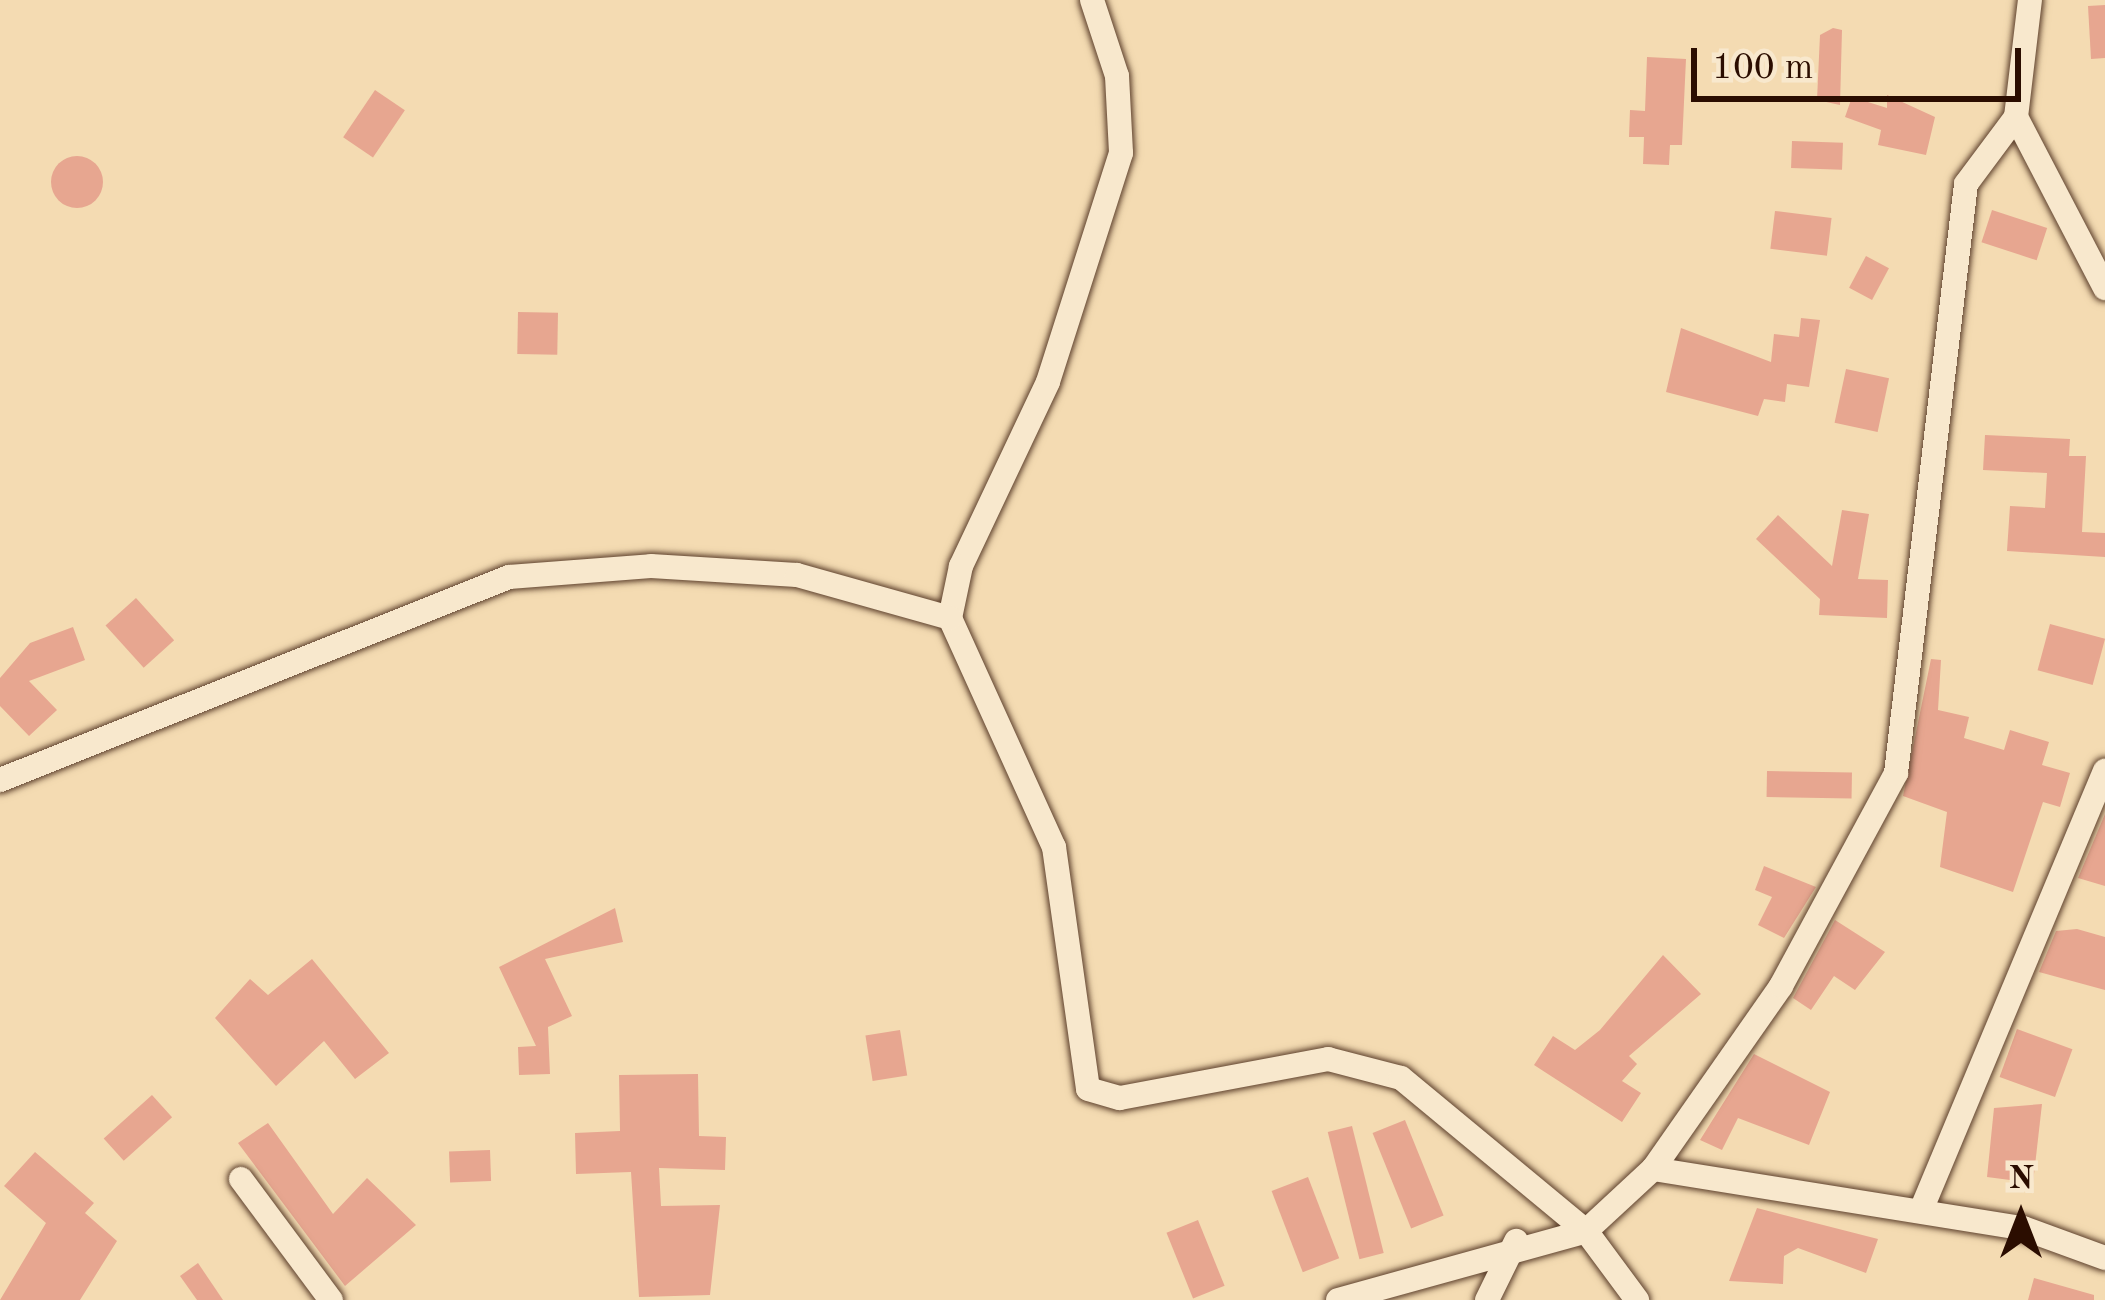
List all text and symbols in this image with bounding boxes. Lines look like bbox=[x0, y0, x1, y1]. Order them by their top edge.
scale bar bbox=[1697, 24, 2027, 98]
text: 100 m bbox=[1712, 51, 1813, 87]
north arrow bbox=[1961, 1156, 2081, 1276]
text: N bbox=[2008, 1163, 2034, 1196]

